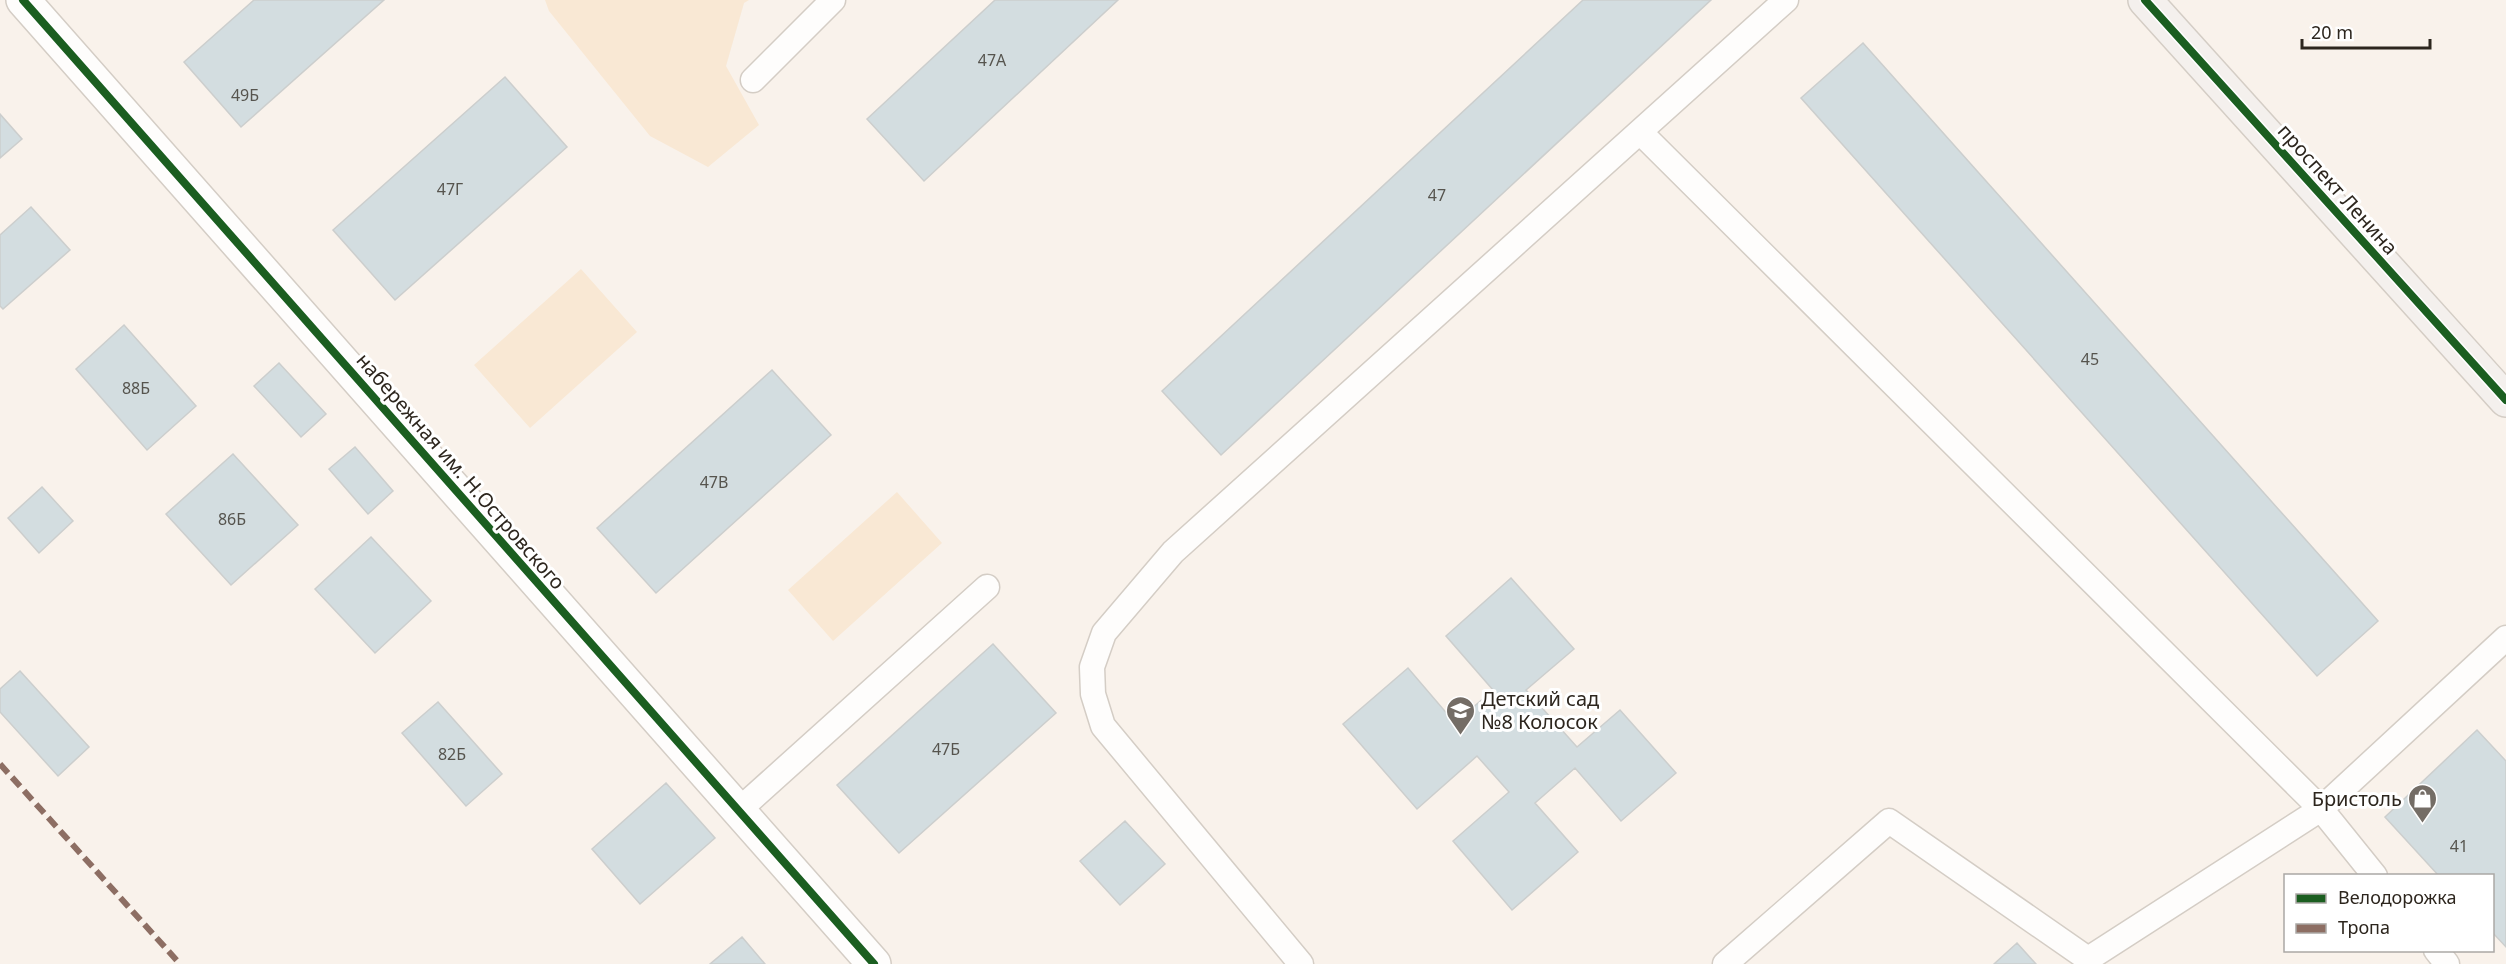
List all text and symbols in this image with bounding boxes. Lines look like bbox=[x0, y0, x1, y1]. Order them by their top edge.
scale bar bbox=[2302, 12, 2430, 50]
text: 20 m bbox=[2311, 20, 2353, 44]
house number: 47А bbox=[978, 49, 1007, 71]
house number: 49Б bbox=[231, 84, 259, 106]
street label: проспект Ленина bbox=[2272, 118, 2404, 260]
house number: 47Г bbox=[437, 178, 463, 200]
house number: 47 bbox=[1428, 184, 1446, 206]
street label: набережная им. Н.Островского bbox=[351, 347, 571, 595]
house number: 45 bbox=[2081, 348, 2099, 370]
house number: 88Б bbox=[122, 377, 150, 399]
house number: 47В bbox=[700, 471, 728, 493]
house number: 86Б bbox=[218, 508, 246, 530]
place label: Детский сад №8 Колосок bbox=[1481, 685, 1599, 735]
school or university icon: Детский сад №8 Колосок bbox=[1444, 694, 1476, 736]
house number: 47Б bbox=[932, 738, 960, 760]
house number: 82Б bbox=[438, 743, 466, 765]
shop icon: Бристоль bbox=[2407, 782, 2439, 824]
place label: Бристоль bbox=[2312, 785, 2402, 812]
house number: 41 bbox=[2450, 835, 2468, 857]
legend bbox=[2284, 874, 2494, 952]
text: Велодорожка bbox=[2338, 885, 2456, 909]
text: Тропа bbox=[2338, 915, 2390, 939]

